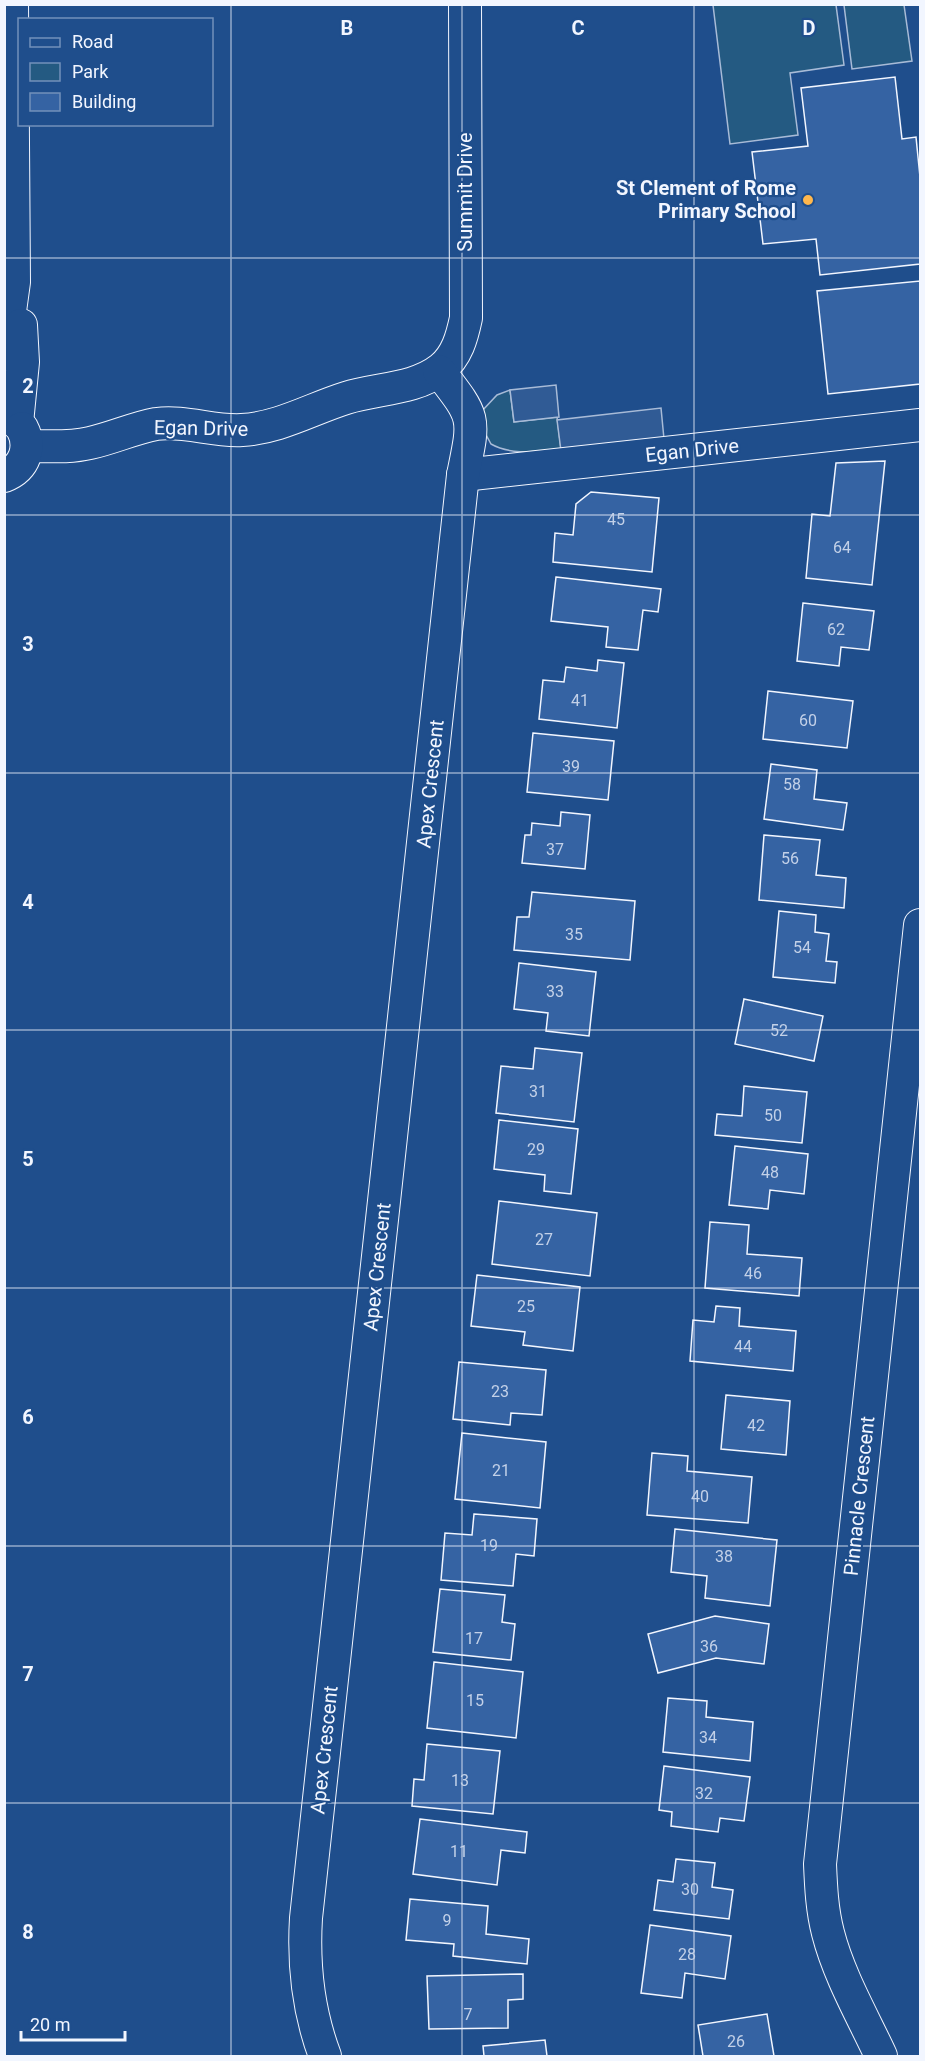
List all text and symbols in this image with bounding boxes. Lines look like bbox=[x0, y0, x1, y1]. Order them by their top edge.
text: B bbox=[341, 16, 353, 40]
text: C bbox=[571, 16, 585, 40]
text: D bbox=[803, 16, 816, 40]
legend bbox=[18, 18, 213, 126]
text: Road bbox=[72, 31, 113, 52]
text: Park bbox=[72, 61, 109, 82]
text: Building bbox=[72, 91, 136, 112]
street label: Summit Drive bbox=[453, 132, 477, 252]
place label: St Clement of Rome Primary School bbox=[616, 176, 796, 223]
marker: St Clement of Rome Primary School bbox=[801, 193, 815, 207]
text: 2 bbox=[22, 374, 34, 398]
street label: Egan Drive bbox=[154, 415, 248, 441]
street label: Egan Drive bbox=[644, 433, 740, 467]
house number: 45 bbox=[607, 510, 625, 529]
house number: 64 bbox=[833, 538, 851, 557]
house number: 62 bbox=[827, 620, 845, 639]
text: 3 bbox=[22, 632, 34, 656]
house number: 41 bbox=[571, 691, 589, 710]
house number: 60 bbox=[799, 711, 817, 730]
street label: Apex Crescent bbox=[411, 719, 449, 849]
house number: 39 bbox=[562, 757, 580, 776]
house number: 58 bbox=[783, 775, 801, 794]
house number: 37 bbox=[546, 840, 564, 859]
house number: 56 bbox=[781, 849, 799, 868]
text: 4 bbox=[22, 890, 34, 914]
house number: 35 bbox=[565, 925, 583, 944]
house number: 54 bbox=[793, 938, 811, 957]
house number: 33 bbox=[546, 982, 564, 1001]
house number: 52 bbox=[770, 1021, 788, 1040]
house number: 31 bbox=[529, 1082, 547, 1101]
house number: 50 bbox=[764, 1106, 782, 1125]
house number: 29 bbox=[527, 1140, 545, 1159]
text: 5 bbox=[22, 1147, 34, 1171]
house number: 48 bbox=[761, 1163, 779, 1182]
street label: Apex Crescent bbox=[358, 1202, 396, 1332]
house number: 27 bbox=[535, 1230, 553, 1249]
house number: 46 bbox=[744, 1264, 762, 1283]
house number: 25 bbox=[517, 1297, 535, 1316]
house number: 44 bbox=[734, 1337, 752, 1356]
house number: 23 bbox=[491, 1382, 509, 1401]
text: 6 bbox=[22, 1405, 34, 1429]
street label: Pinnacle Crescent bbox=[839, 1415, 879, 1577]
house number: 42 bbox=[747, 1416, 765, 1435]
house number: 21 bbox=[492, 1461, 510, 1480]
house number: 40 bbox=[691, 1487, 709, 1506]
house number: 19 bbox=[480, 1536, 498, 1555]
house number: 38 bbox=[715, 1547, 733, 1566]
house number: 17 bbox=[465, 1629, 483, 1648]
house number: 36 bbox=[700, 1637, 718, 1656]
text: 7 bbox=[22, 1662, 34, 1686]
street label: Apex Crescent bbox=[305, 1685, 343, 1815]
house number: 15 bbox=[466, 1691, 484, 1710]
house number: 34 bbox=[699, 1728, 717, 1747]
house number: 13 bbox=[451, 1771, 469, 1790]
house number: 32 bbox=[695, 1784, 713, 1803]
house number: 11 bbox=[450, 1842, 468, 1861]
house number: 30 bbox=[681, 1880, 699, 1899]
house number: 9 bbox=[443, 1911, 452, 1930]
text: 8 bbox=[22, 1920, 34, 1944]
house number: 28 bbox=[678, 1945, 696, 1964]
scale bar bbox=[21, 2004, 124, 2042]
house number: 7 bbox=[464, 2005, 473, 2024]
text: 20 m bbox=[30, 2014, 70, 2035]
house number: 26 bbox=[727, 2032, 745, 2051]

